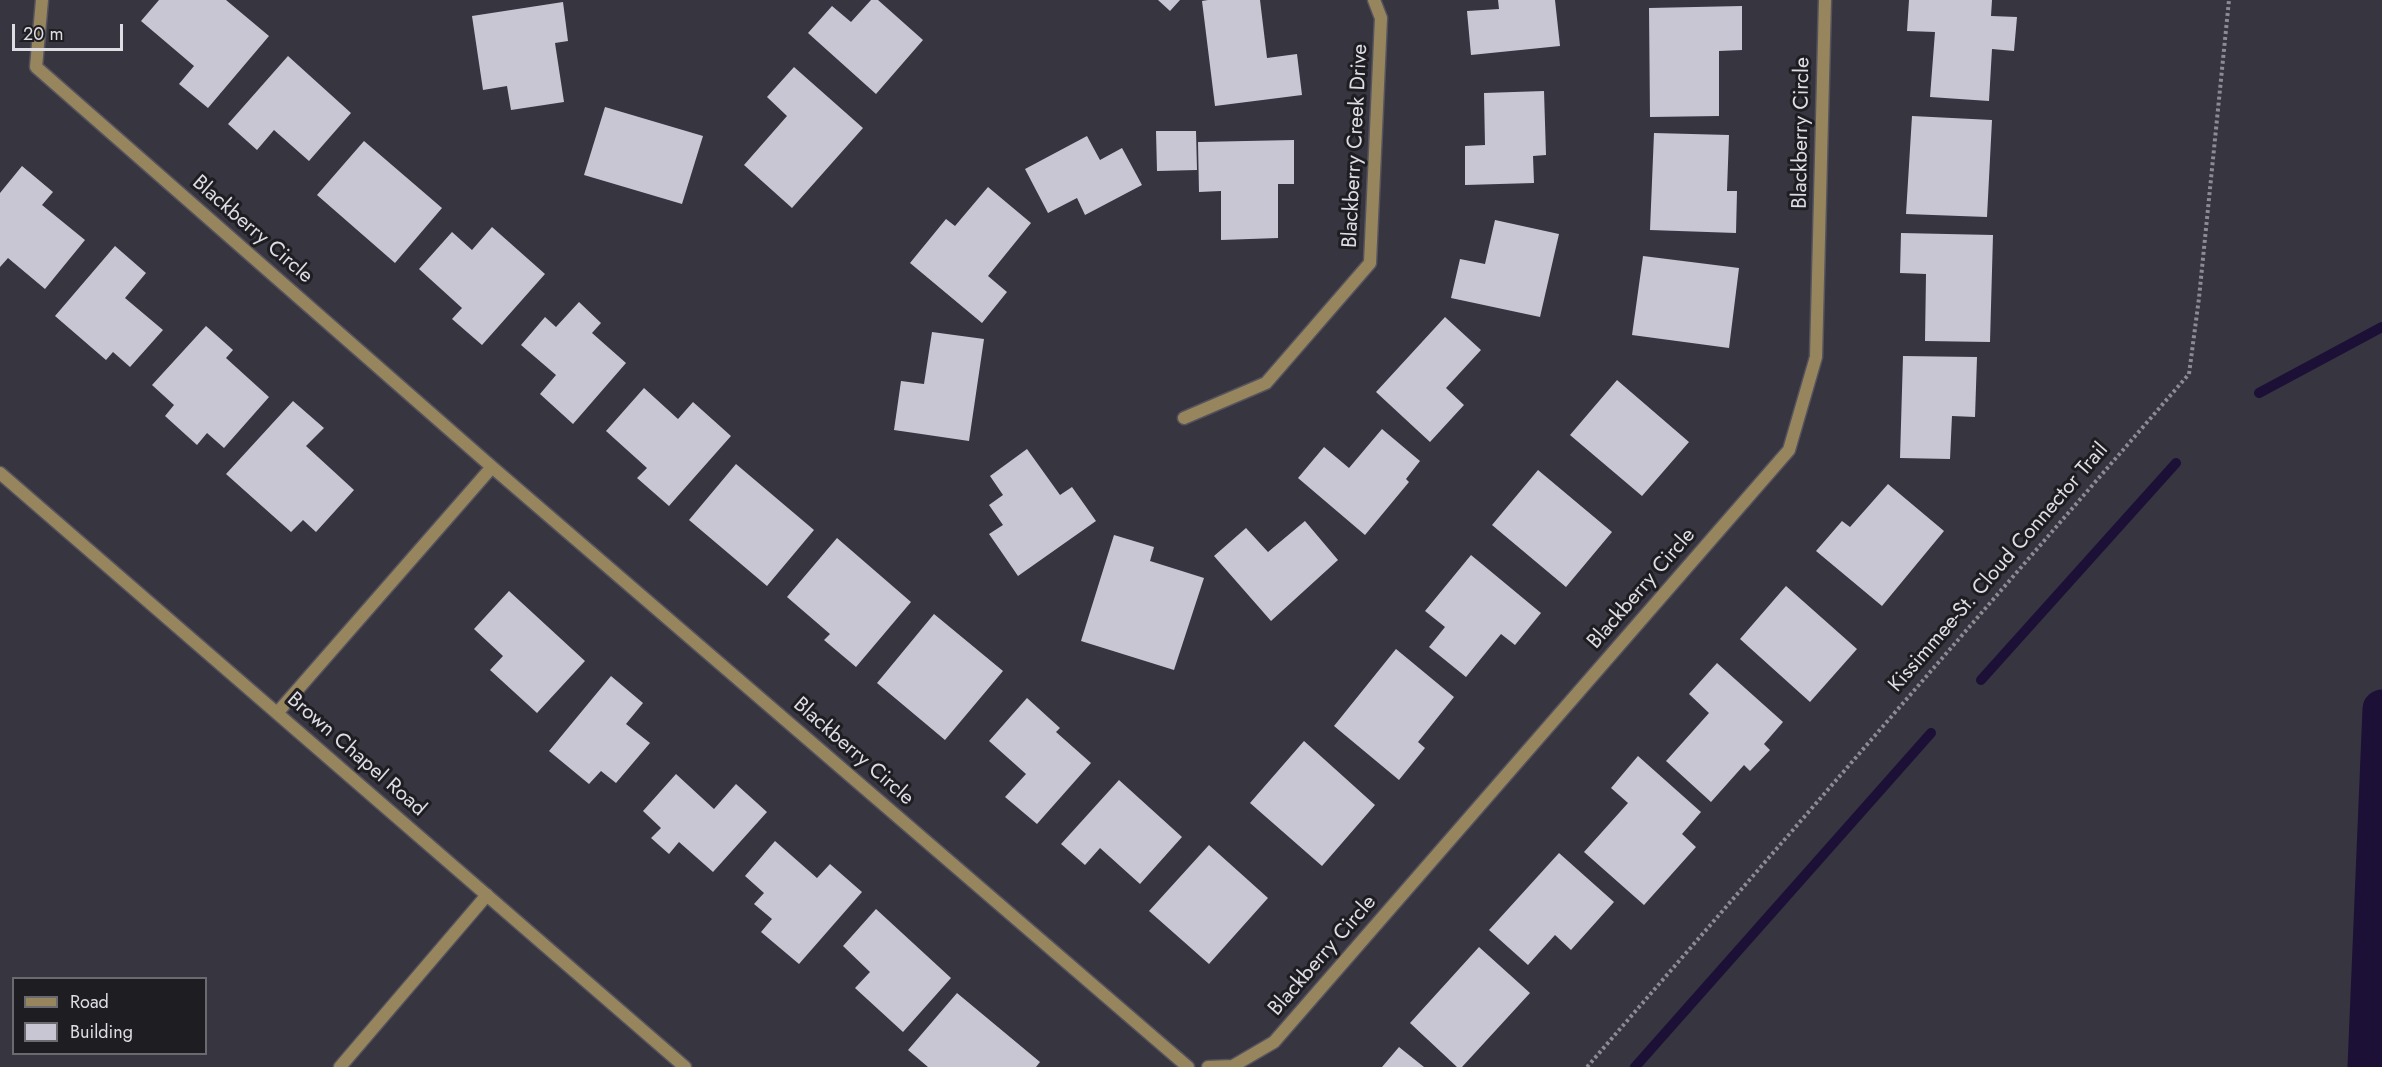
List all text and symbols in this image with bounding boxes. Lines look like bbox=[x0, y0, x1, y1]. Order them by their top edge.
scale bar bbox=[15, 12, 126, 50]
text: 20 m bbox=[23, 21, 63, 47]
street label: Blackberry Creek Drive bbox=[1338, 43, 1374, 249]
street label: Blackberry Circle bbox=[1788, 57, 1816, 209]
street label: Blackberry Circle bbox=[186, 171, 318, 289]
street label: Kissimmee-St. Cloud Connector Trail bbox=[1884, 438, 2114, 698]
street label: Blackberry Circle bbox=[1583, 523, 1701, 655]
street label: Brown Chapel Road bbox=[281, 688, 431, 822]
street label: Blackberry Circle bbox=[787, 693, 919, 811]
street label: Blackberry Circle bbox=[1264, 890, 1382, 1022]
legend bbox=[12, 977, 207, 1055]
text: Road bbox=[70, 989, 109, 1015]
text: Building bbox=[70, 1019, 133, 1045]

